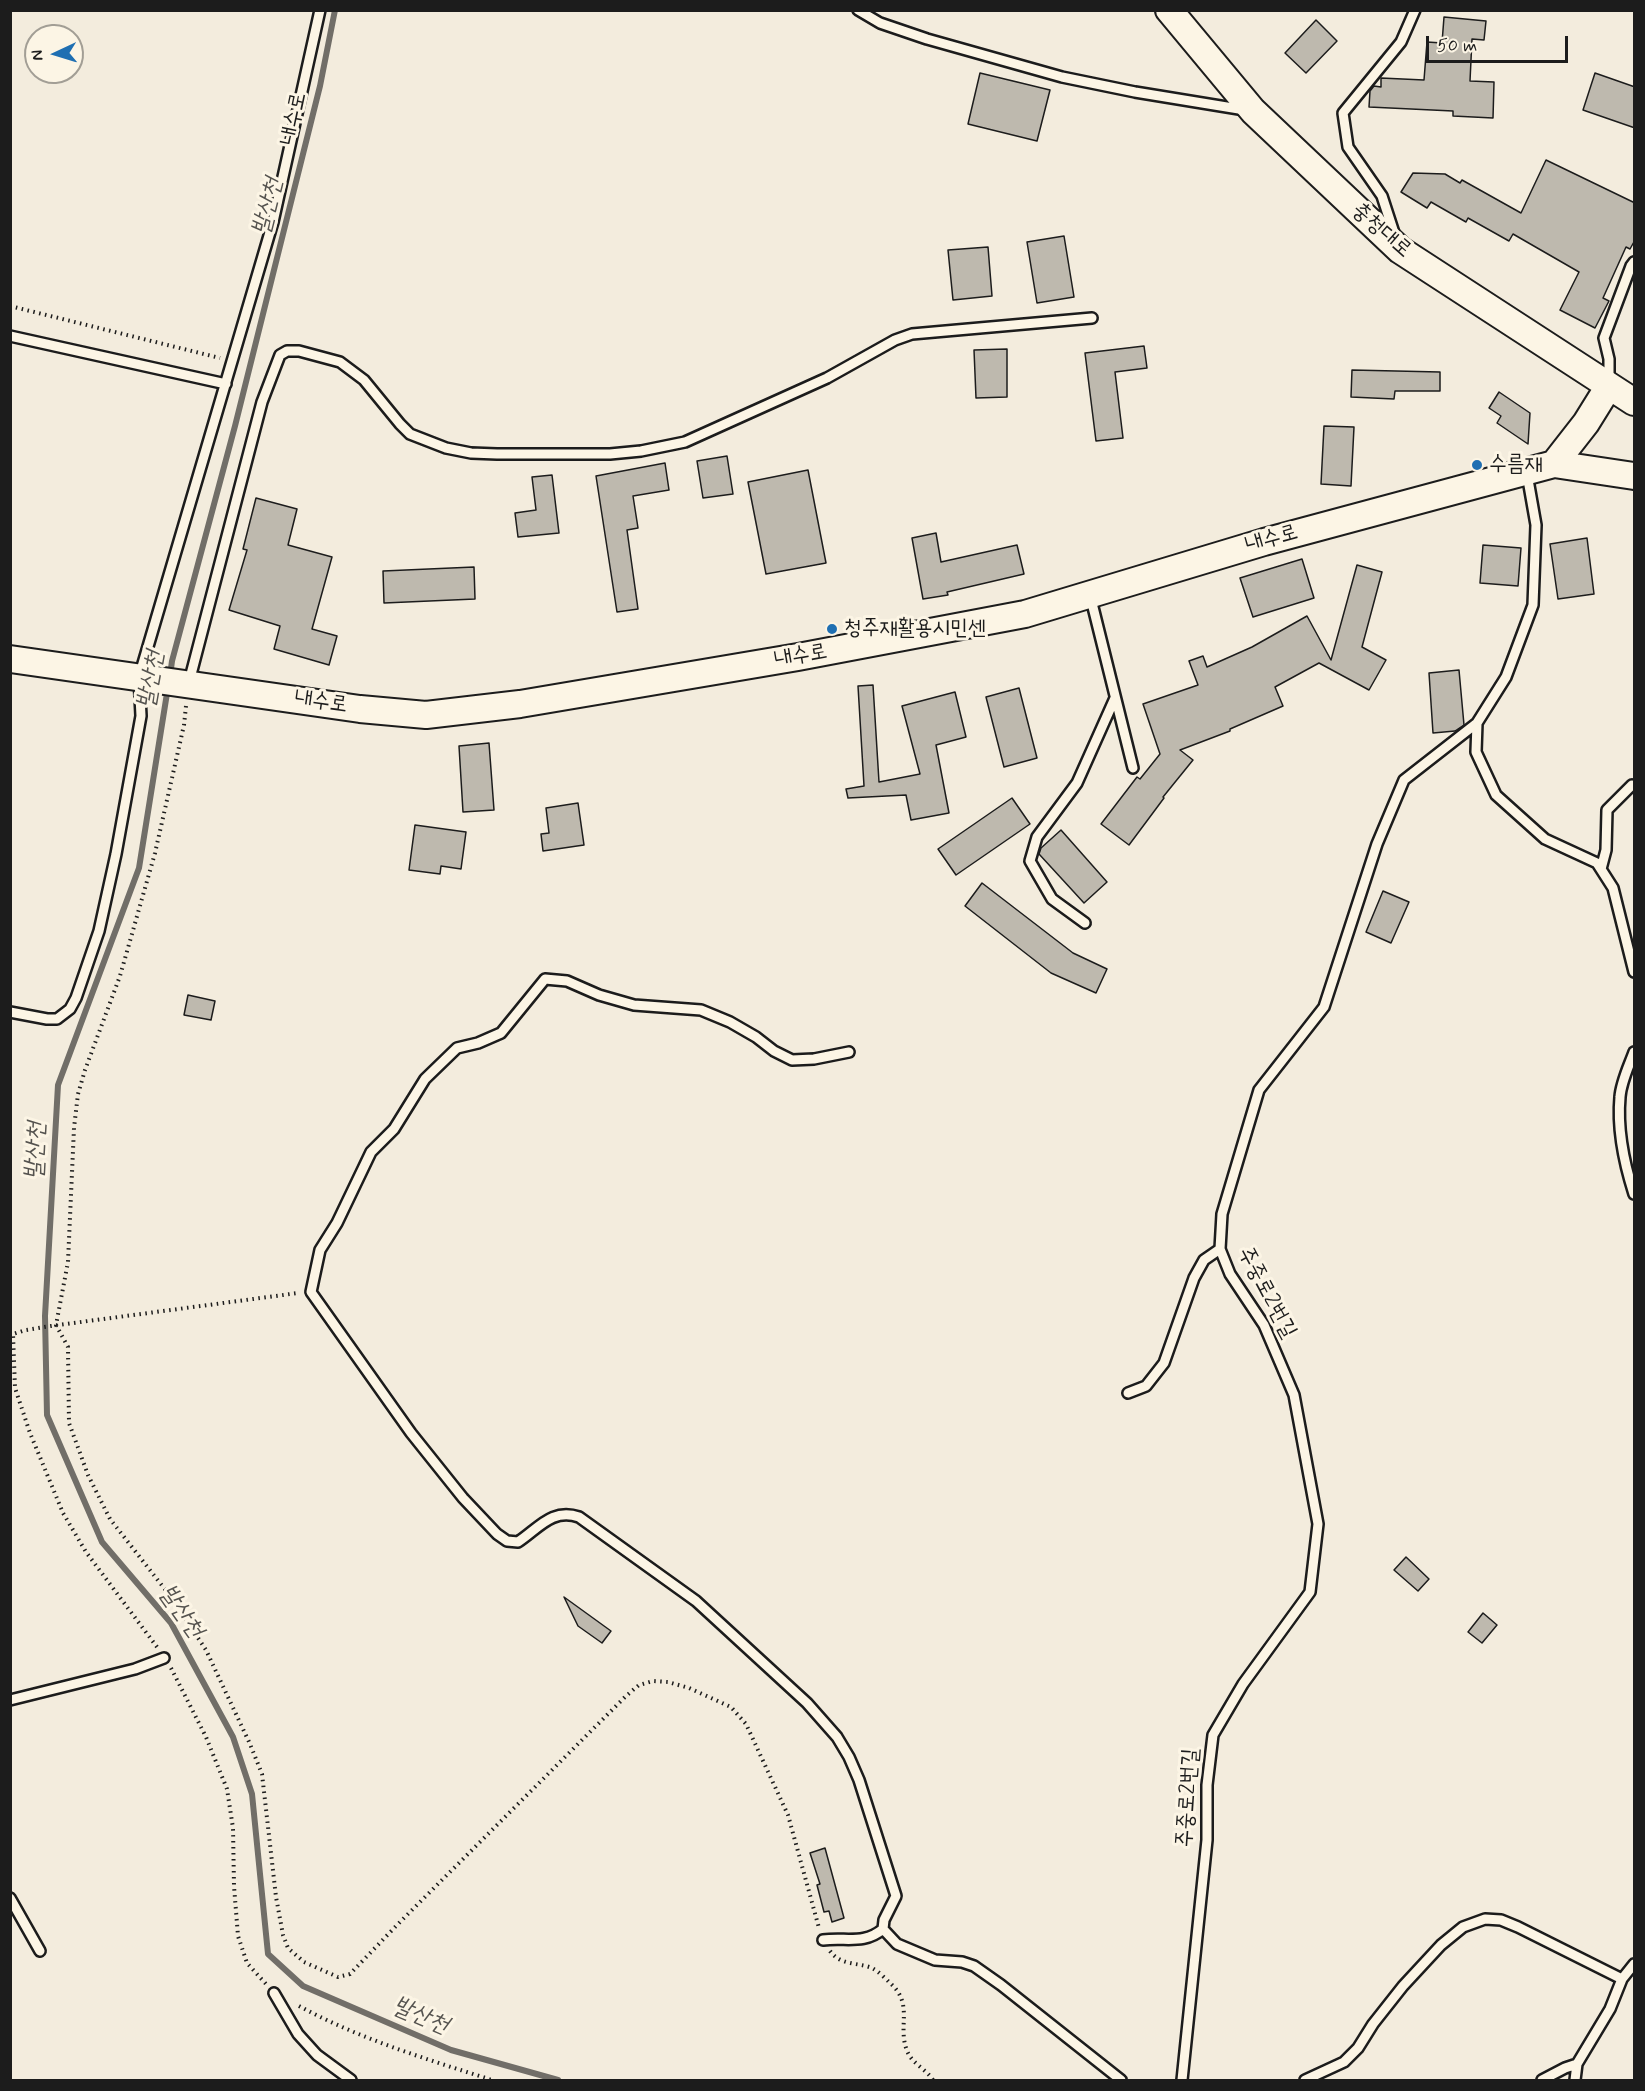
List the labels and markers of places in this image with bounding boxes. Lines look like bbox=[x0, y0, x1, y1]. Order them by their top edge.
place label: 수름재 bbox=[1489, 452, 1542, 478]
marker: 수름재 bbox=[1470, 458, 1484, 472]
place label: 청주재활용시민센 bbox=[844, 616, 986, 642]
marker: 청주재활용시민센 bbox=[825, 622, 839, 636]

